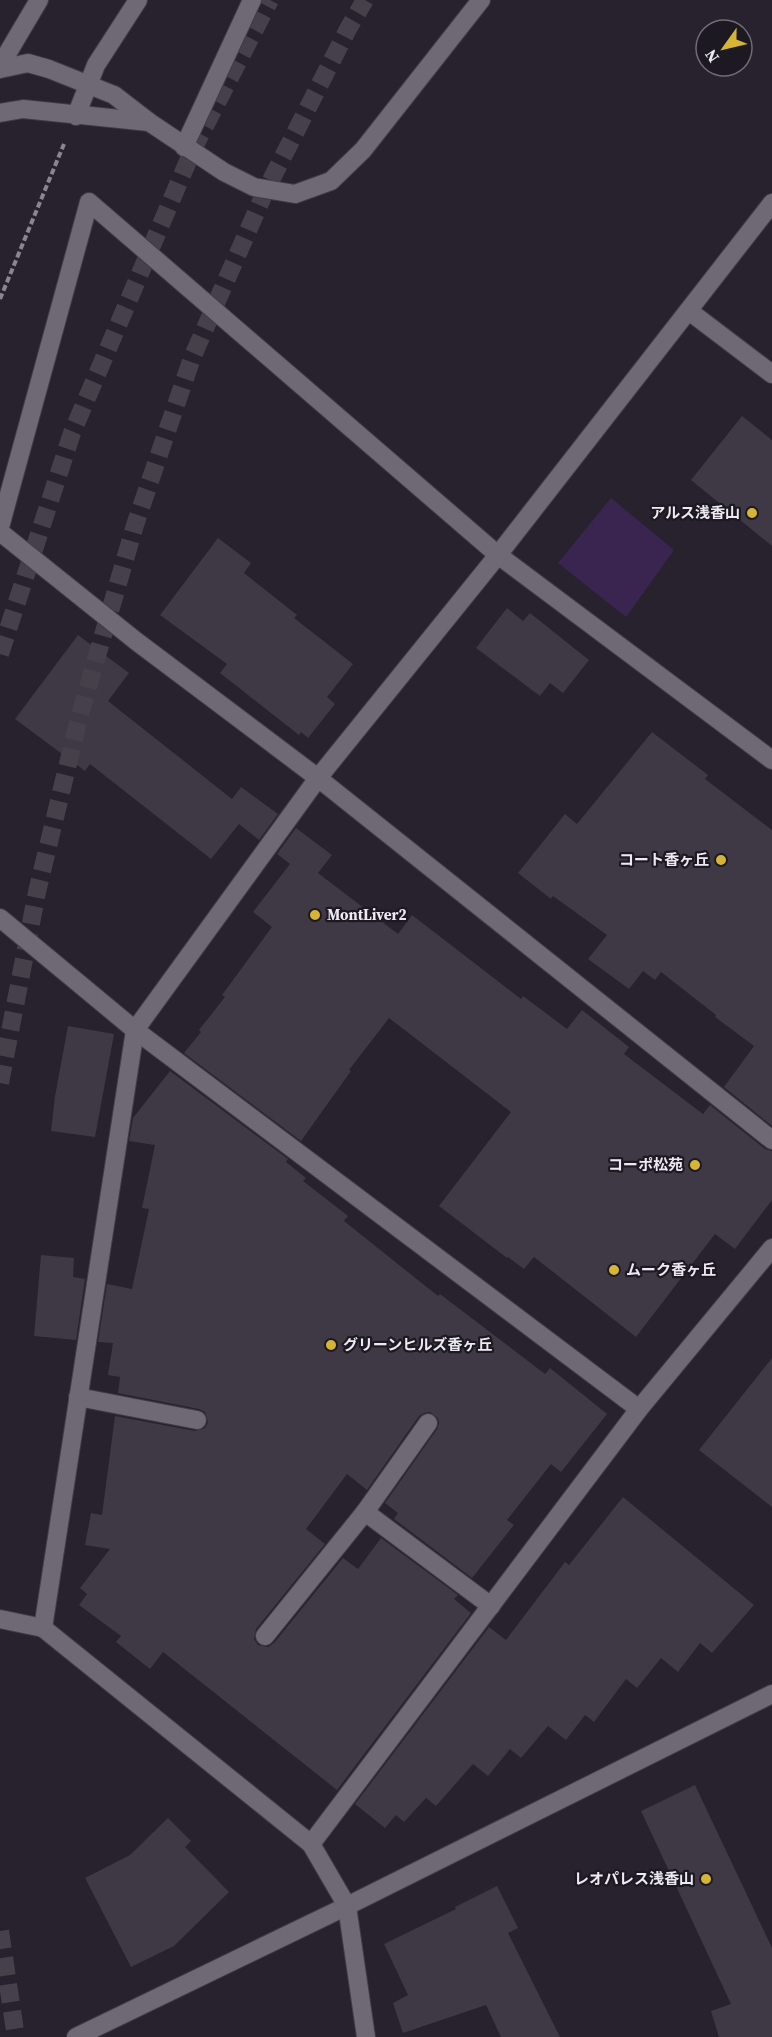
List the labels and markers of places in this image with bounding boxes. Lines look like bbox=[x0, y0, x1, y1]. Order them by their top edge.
place label: アルス浅香山 bbox=[650, 502, 740, 523]
marker: アルス浅香山 bbox=[745, 506, 759, 520]
place label: コート香ヶ丘 bbox=[619, 849, 709, 870]
marker: コート香ヶ丘 bbox=[714, 853, 728, 867]
place label: MontLiver2 bbox=[327, 904, 407, 925]
marker: MontLiver2 bbox=[308, 908, 322, 922]
place label: コーポ松苑 bbox=[608, 1154, 683, 1175]
marker: コーポ松苑 bbox=[688, 1158, 702, 1172]
place label: ムーク香ヶ丘 bbox=[626, 1259, 716, 1280]
marker: ムーク香ヶ丘 bbox=[607, 1263, 621, 1277]
place label: グリーンヒルズ香ヶ丘 bbox=[343, 1334, 492, 1355]
marker: グリーンヒルズ香ヶ丘 bbox=[324, 1338, 338, 1352]
place label: レオパレス浅香山 bbox=[574, 1868, 694, 1889]
marker: レオパレス浅香山 bbox=[699, 1872, 713, 1886]

